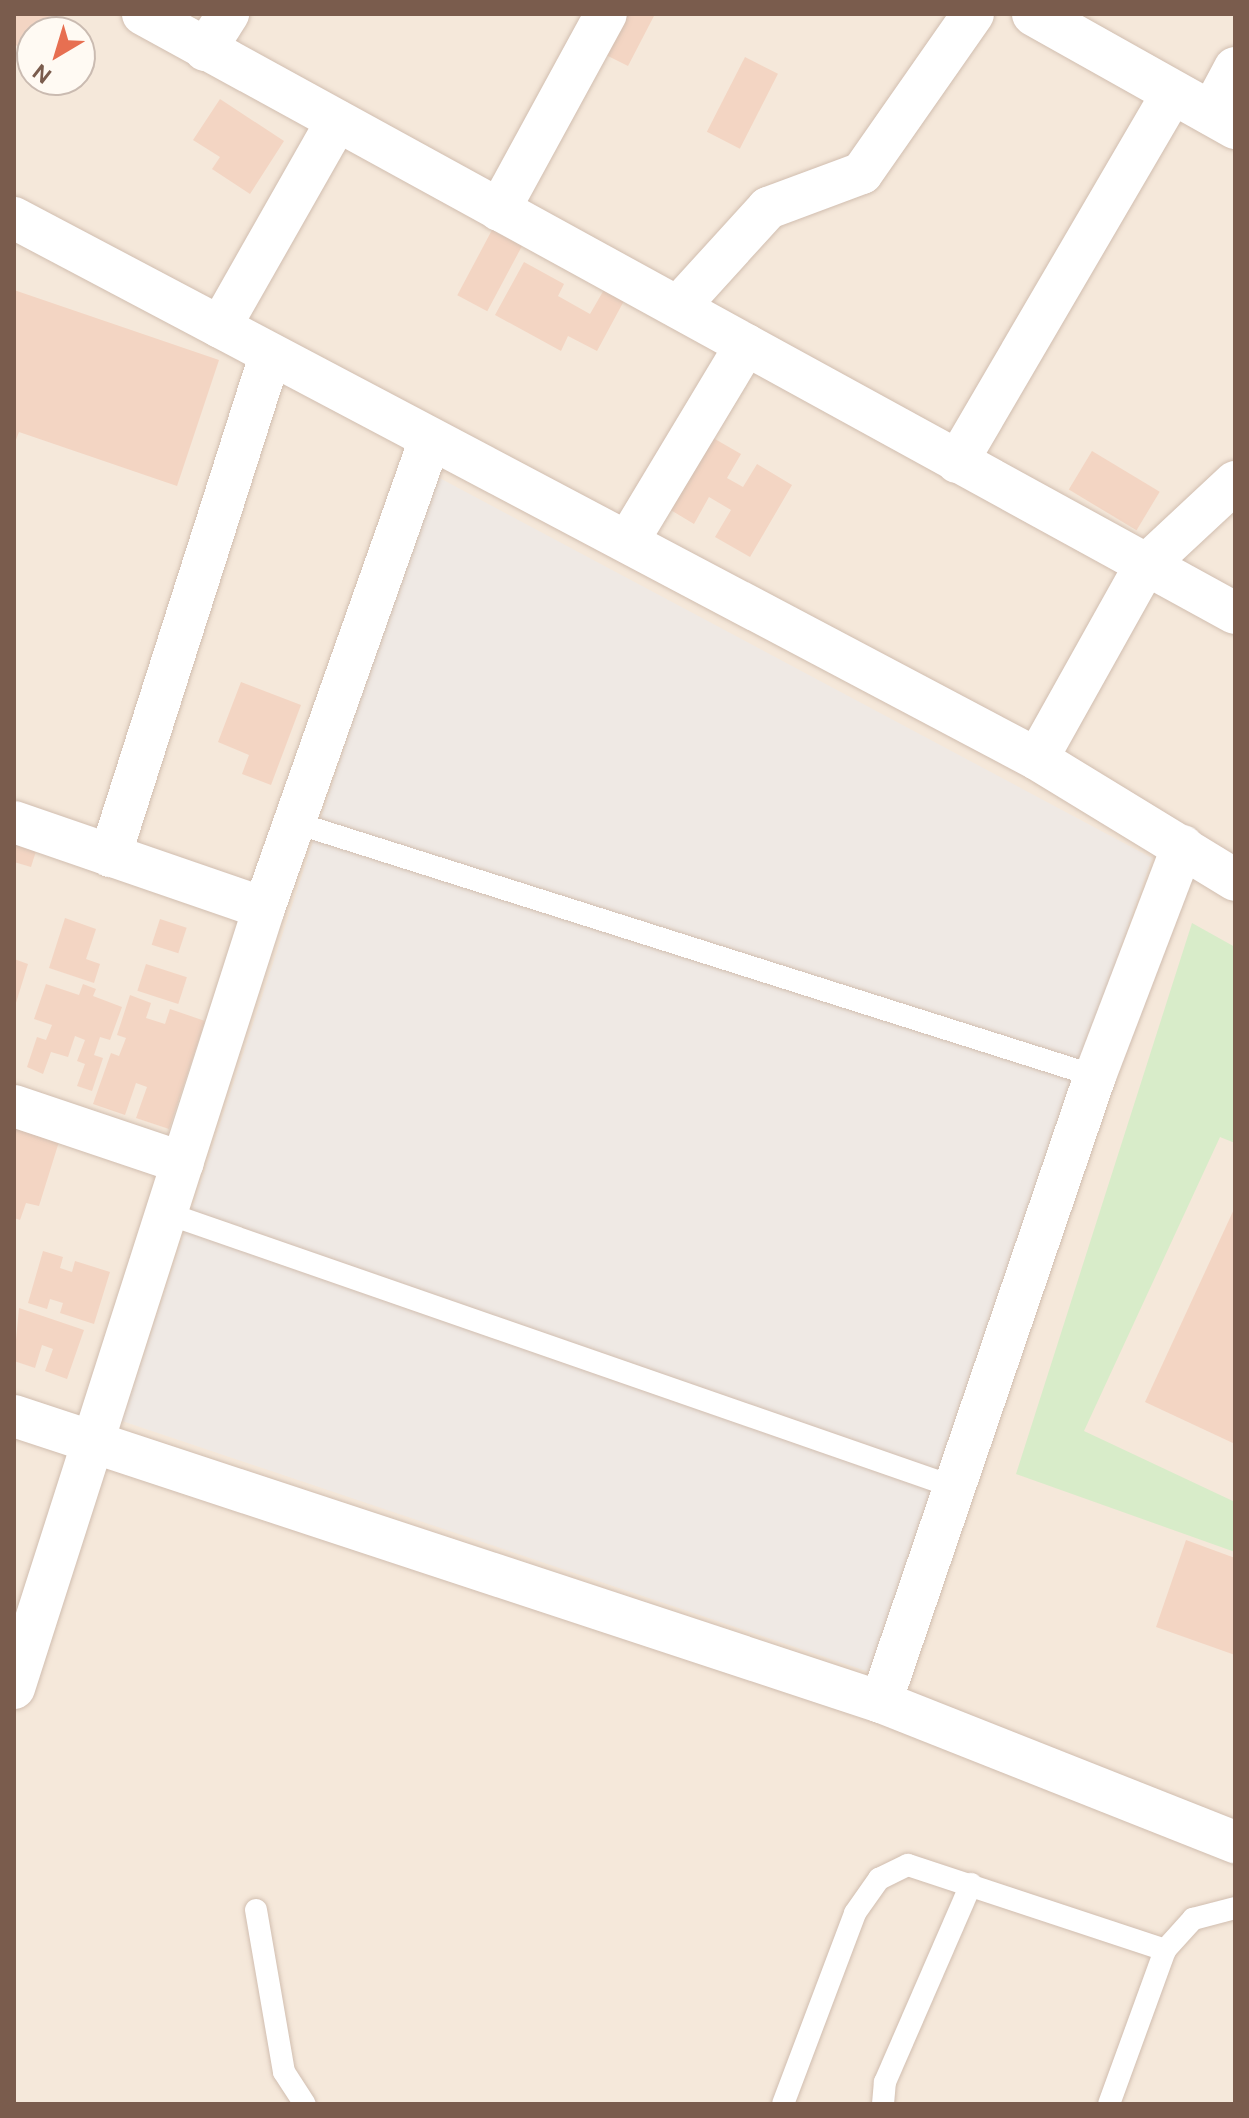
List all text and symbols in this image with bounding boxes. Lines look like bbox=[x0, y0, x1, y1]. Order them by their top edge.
north arrow bbox=[16, 16, 96, 96]
text: N bbox=[27, 57, 57, 90]

